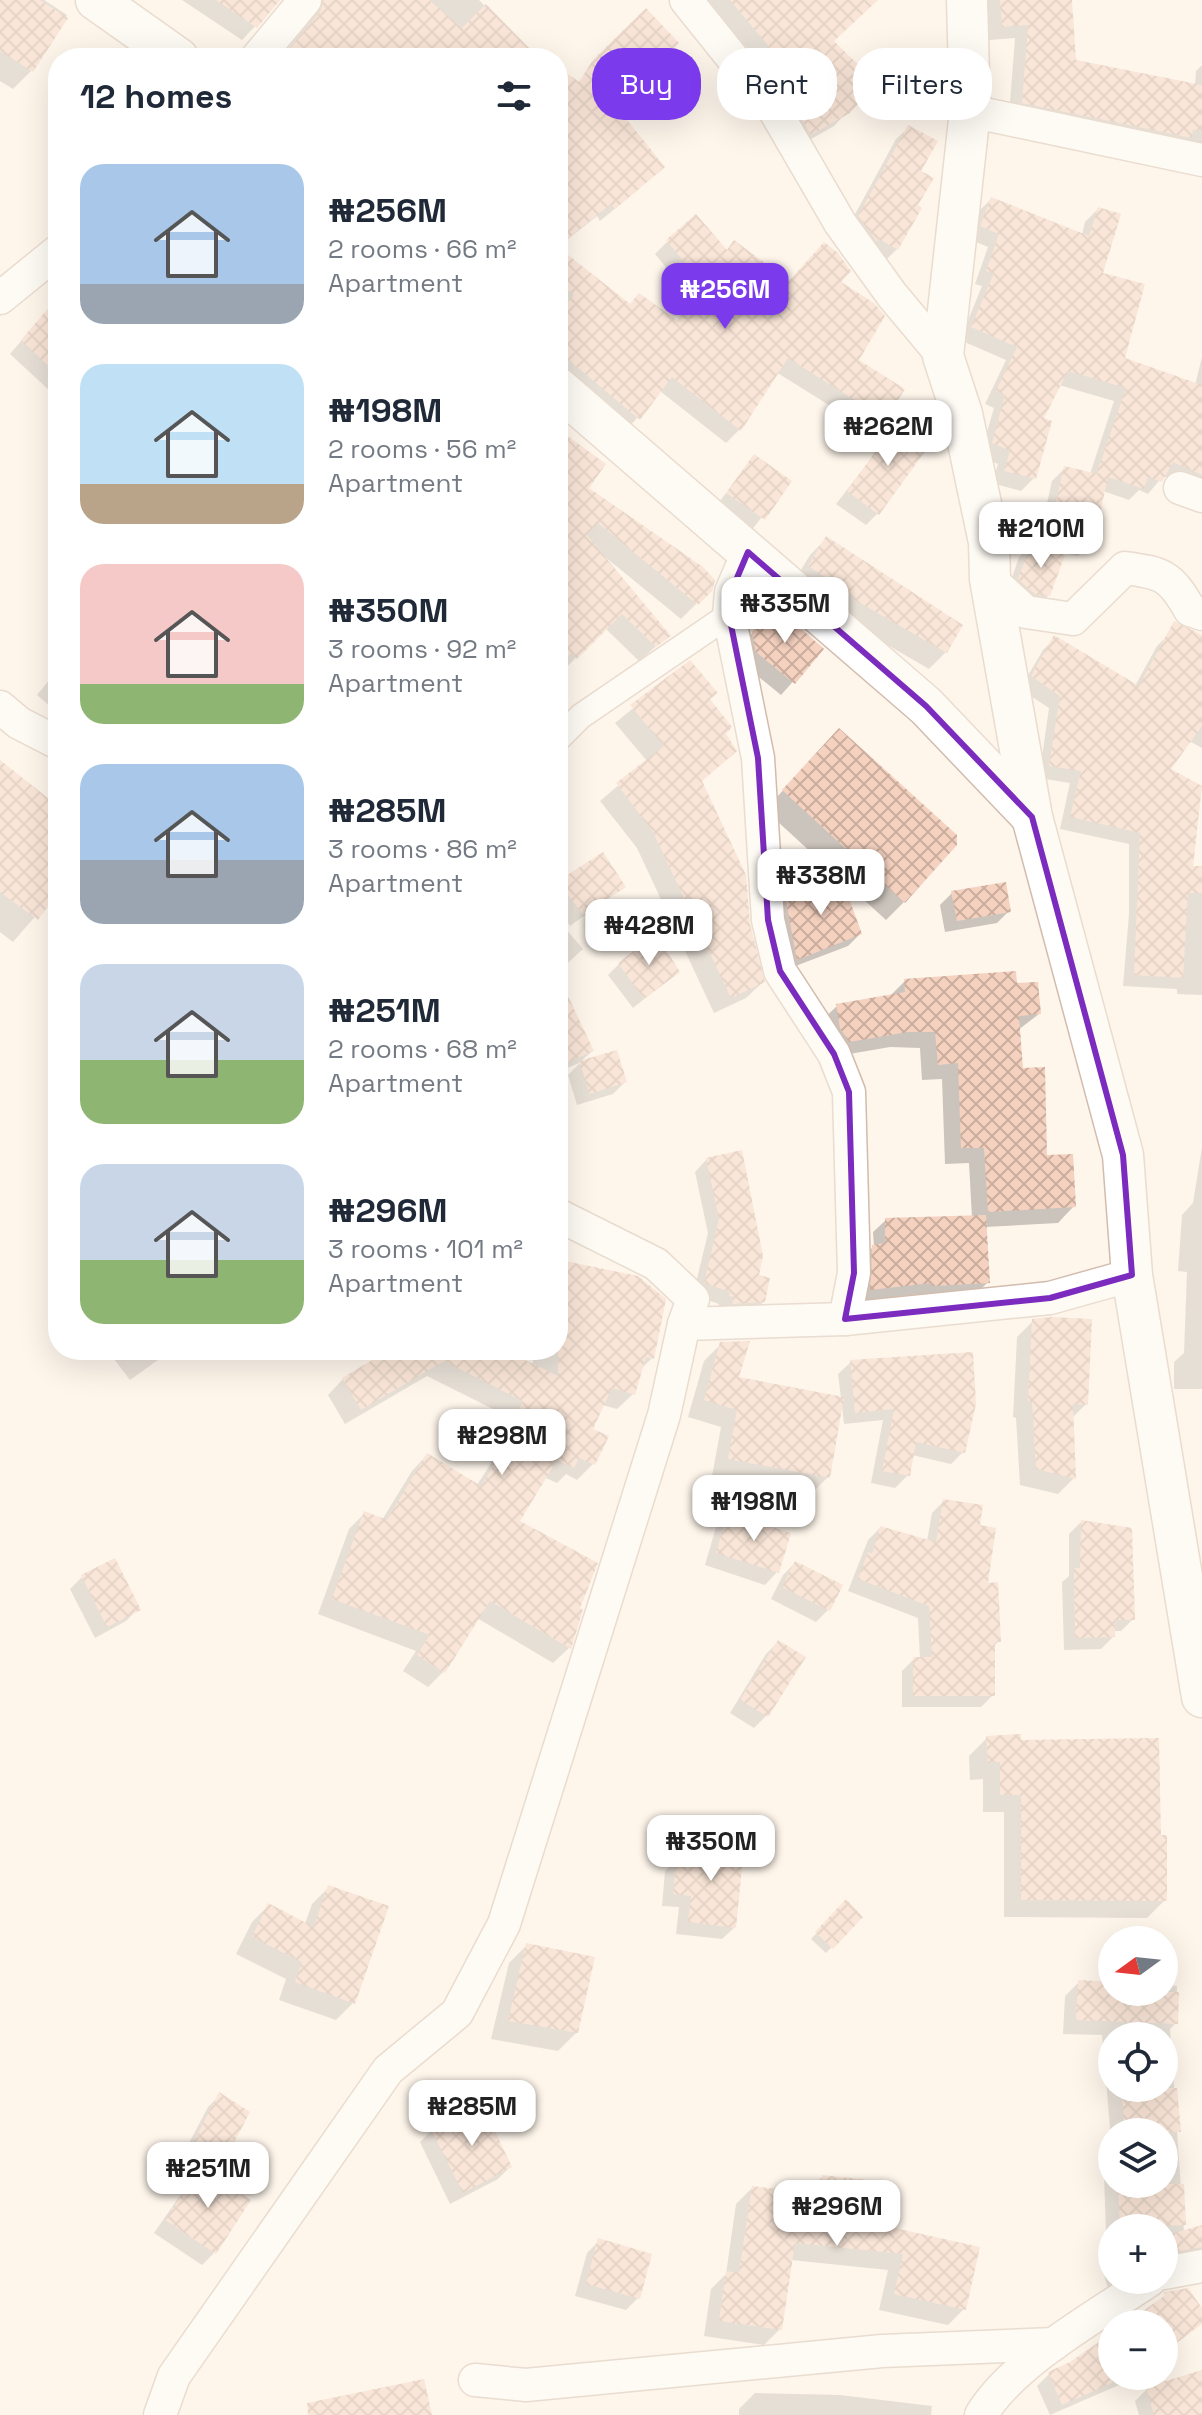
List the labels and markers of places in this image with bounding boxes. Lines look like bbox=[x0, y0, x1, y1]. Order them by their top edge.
pin: ₦256M bbox=[669, 263, 781, 331]
pin: ₦262M bbox=[832, 400, 944, 468]
pin: ₦210M bbox=[985, 502, 1097, 570]
pin: ₦335M bbox=[729, 577, 841, 645]
pin: ₦338M bbox=[765, 849, 877, 917]
pin: ₦428M bbox=[593, 899, 705, 967]
pin: ₦298M bbox=[446, 1409, 558, 1477]
pin: ₦198M bbox=[698, 1475, 810, 1543]
pin: ₦350M bbox=[655, 1815, 767, 1883]
pin: ₦285M bbox=[416, 2080, 528, 2148]
pin: ₦251M bbox=[152, 2142, 264, 2210]
pin: ₦296M bbox=[781, 2180, 893, 2248]

